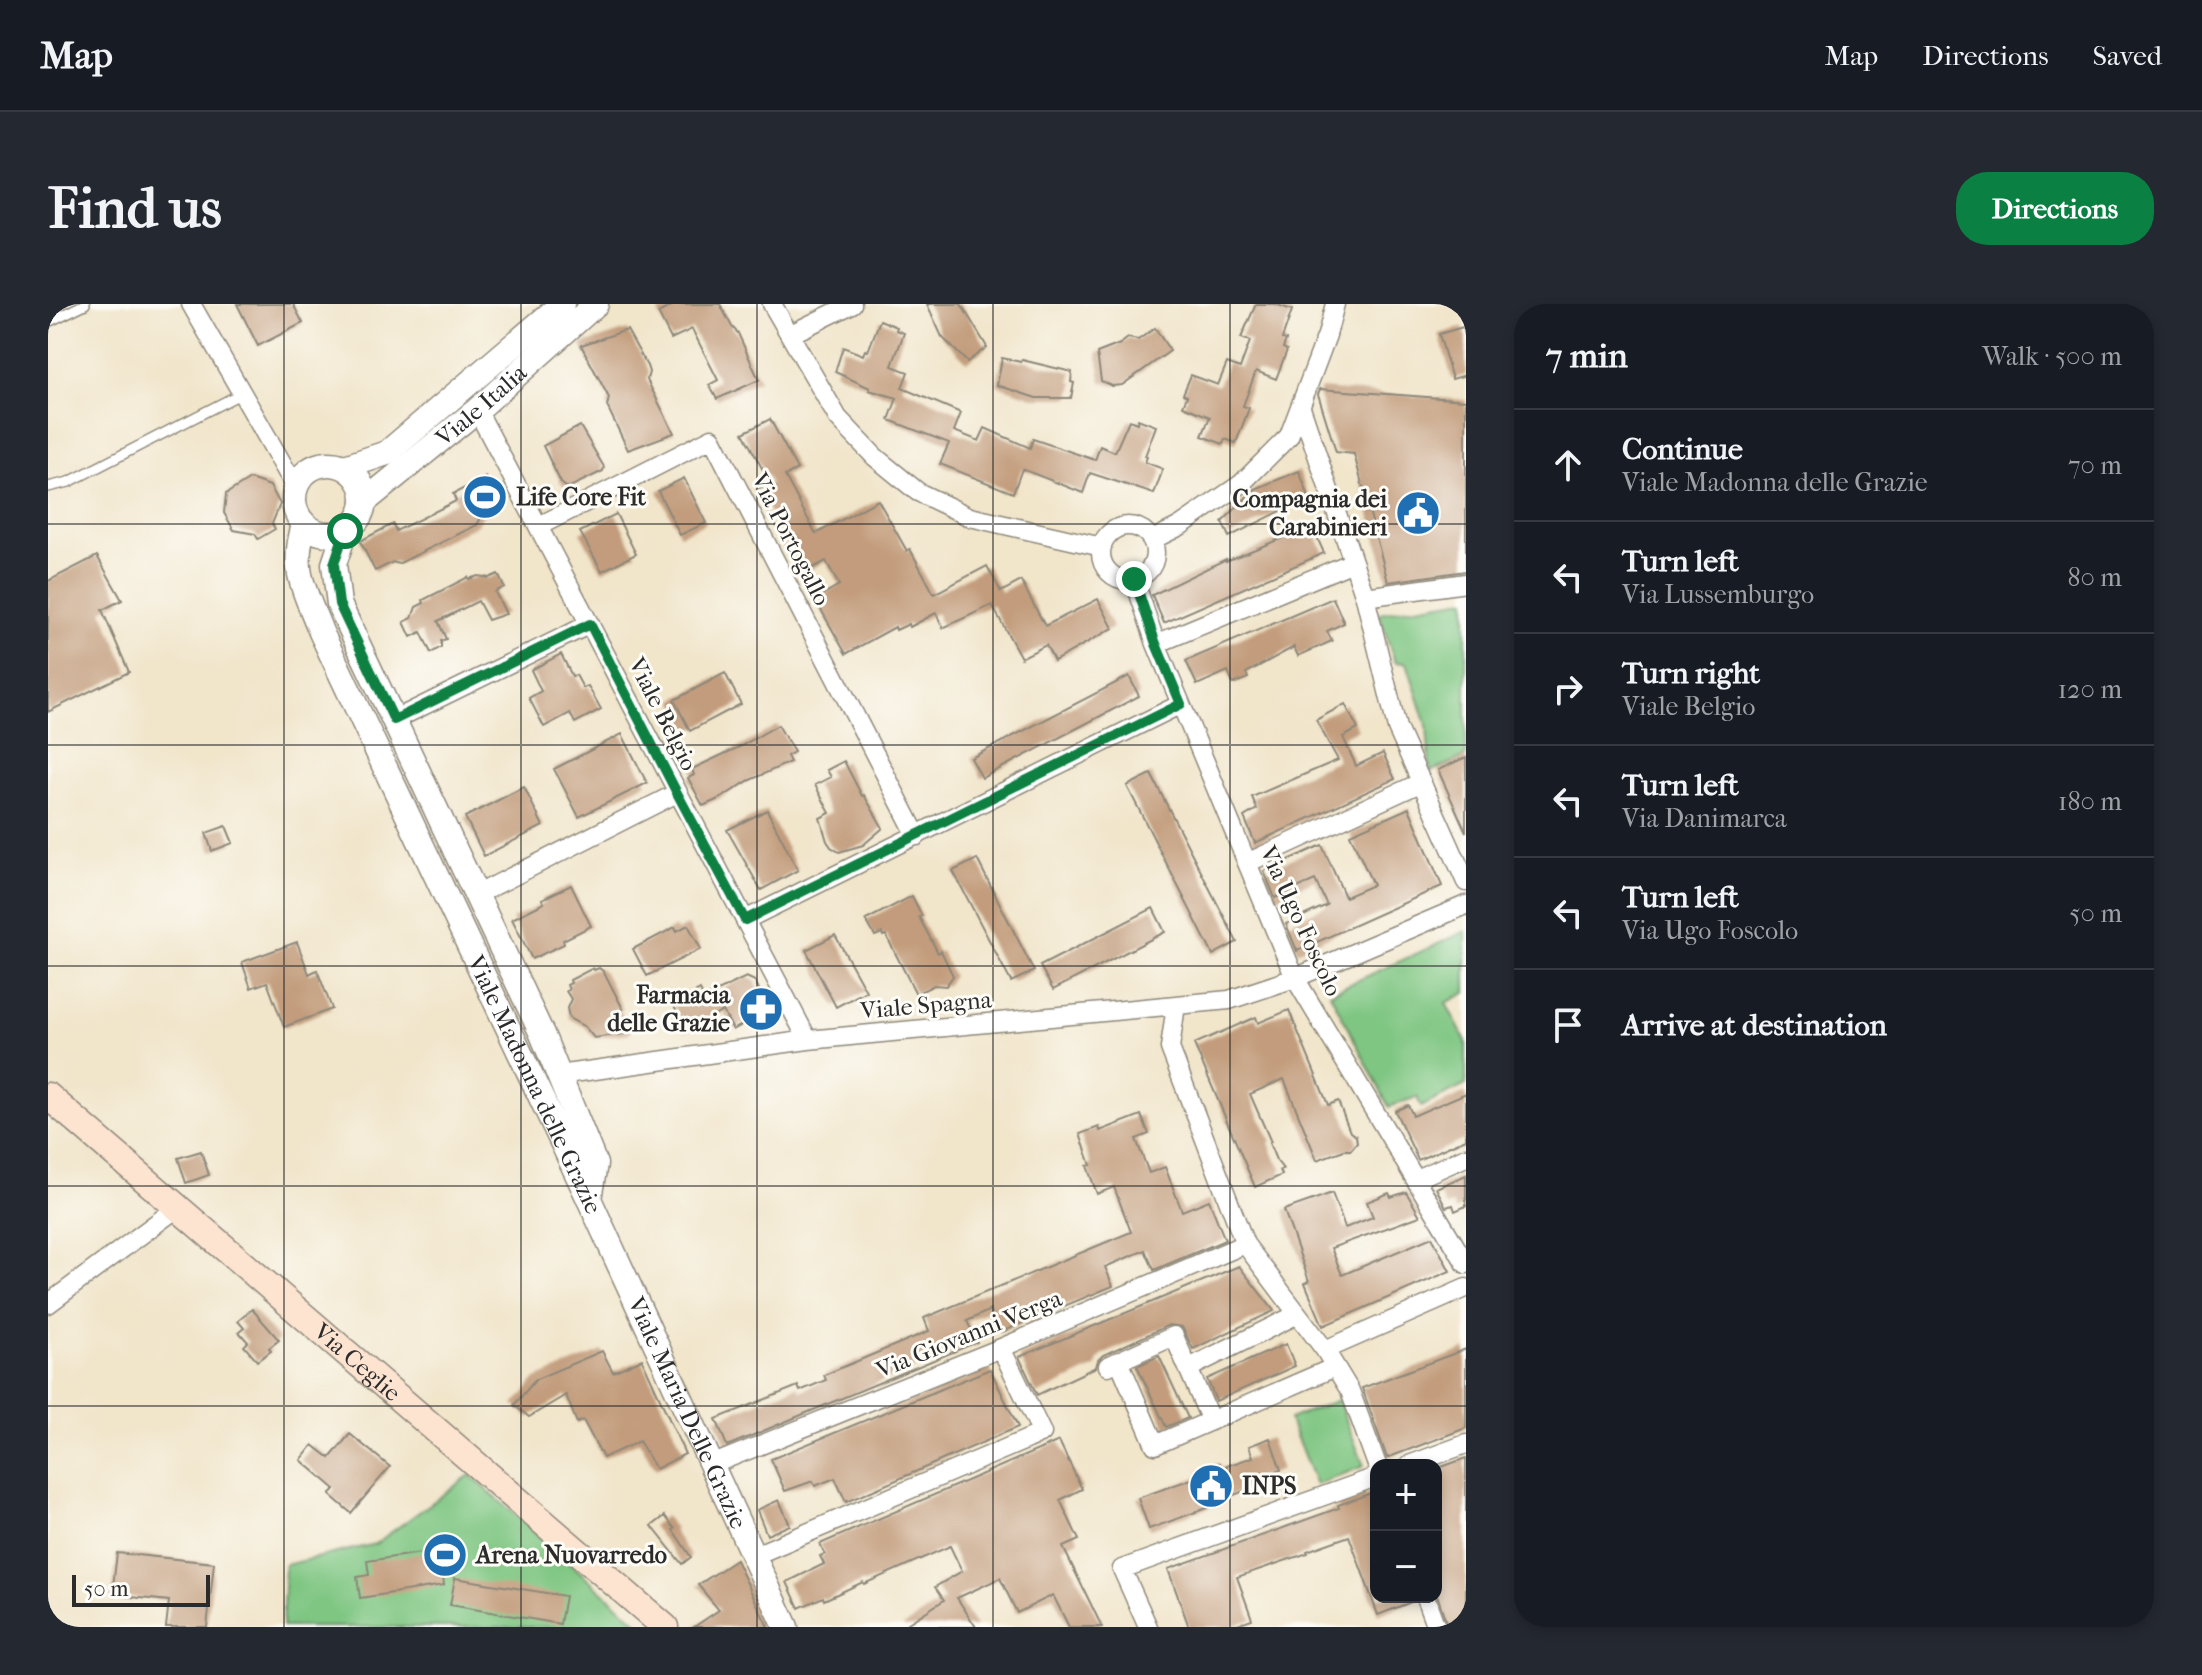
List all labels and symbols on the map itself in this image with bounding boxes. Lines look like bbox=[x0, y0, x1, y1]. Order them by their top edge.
street label: Viale Italia bbox=[429, 358, 533, 453]
street label: Via Portogallo bbox=[745, 467, 836, 610]
sports icon: Life Core Fit bbox=[461, 473, 509, 521]
place label: Life Core Fit bbox=[516, 483, 646, 511]
place label: Compagnia dei Carabinieri bbox=[1232, 485, 1388, 541]
public building icon: Compagnia dei Carabinieri bbox=[1394, 489, 1442, 537]
route start bbox=[327, 513, 363, 549]
route end bbox=[1116, 561, 1152, 597]
street label: Viale Belgio bbox=[622, 652, 703, 775]
street label: Via Ugo Foscolo bbox=[1254, 840, 1348, 1001]
street label: Viale Madonna delle Grazie bbox=[461, 950, 608, 1218]
place label: Farmacia delle Grazie bbox=[607, 981, 731, 1037]
pharmacy icon: Farmacia delle Grazie bbox=[737, 985, 785, 1033]
street label: Viale Spagna bbox=[858, 985, 994, 1025]
street label: Via Giovanni Verga bbox=[871, 1284, 1067, 1384]
street label: Viale Maria Delle Grazie bbox=[622, 1292, 753, 1533]
street label: Via Ceglie bbox=[307, 1317, 406, 1407]
public building icon: INPS bbox=[1187, 1462, 1235, 1510]
place label: INPS bbox=[1242, 1472, 1296, 1500]
sports icon: Arena Nuovarredo bbox=[421, 1531, 469, 1579]
place label: Arena Nuovarredo bbox=[474, 1541, 667, 1569]
scale bar bbox=[72, 1571, 210, 1607]

